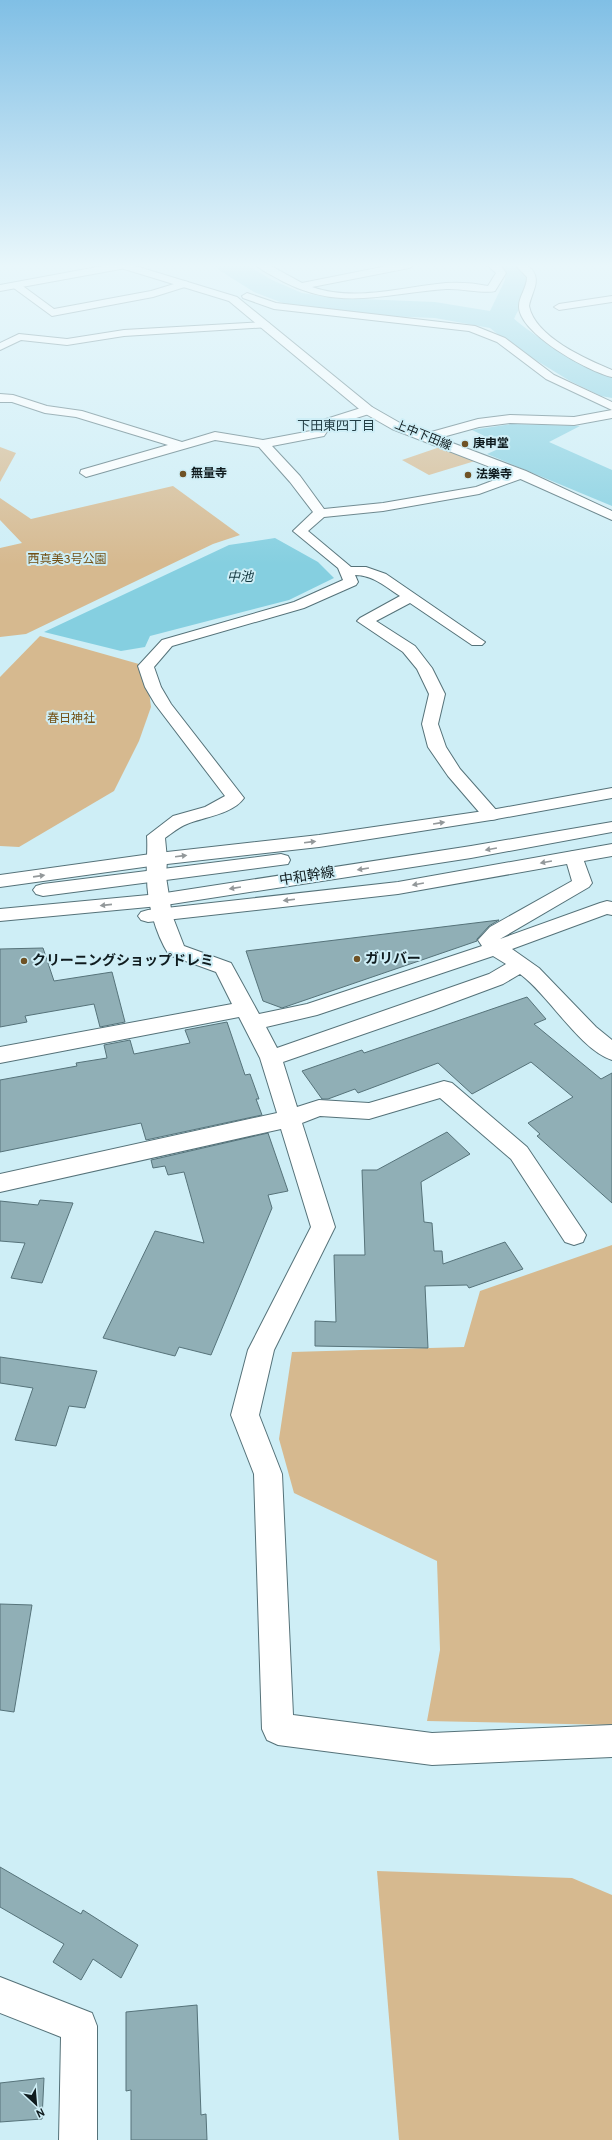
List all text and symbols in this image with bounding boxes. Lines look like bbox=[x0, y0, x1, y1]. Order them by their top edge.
street label: 上中下田線 bbox=[392, 417, 454, 455]
district label: 下田東四丁目 bbox=[297, 419, 375, 435]
place label: 庚申堂 bbox=[473, 436, 509, 452]
marker: 庚申堂 bbox=[460, 439, 470, 449]
place label: 無量寺 bbox=[191, 466, 227, 482]
place label: 法樂寺 bbox=[476, 467, 512, 483]
marker: 無量寺 bbox=[178, 469, 188, 479]
marker: 法樂寺 bbox=[463, 470, 473, 480]
park label: 西真美3号公園 bbox=[27, 552, 107, 568]
water label: 中池 bbox=[227, 570, 255, 586]
park label: 春日神社 bbox=[47, 711, 95, 727]
one-way arrow bbox=[433, 820, 445, 826]
one-way arrow bbox=[304, 838, 316, 845]
one-way arrow bbox=[485, 846, 497, 852]
one-way arrow bbox=[175, 853, 187, 860]
one-way arrow bbox=[540, 859, 552, 865]
street label: 中和幹線 bbox=[278, 864, 336, 890]
one-way arrow bbox=[357, 866, 370, 872]
one-way arrow bbox=[32, 873, 45, 879]
one-way arrow bbox=[412, 881, 424, 887]
one-way arrow bbox=[229, 885, 241, 891]
one-way arrow bbox=[283, 897, 295, 903]
one-way arrow bbox=[100, 902, 112, 908]
place label: ガリバー bbox=[365, 951, 421, 968]
place label: クリーニングショップドレミ bbox=[32, 952, 214, 970]
marker: ガリバー bbox=[352, 954, 362, 964]
marker: クリーニングショップドレミ bbox=[19, 956, 29, 966]
north arrow bbox=[16, 2084, 56, 2124]
text: N bbox=[33, 2104, 47, 2120]

